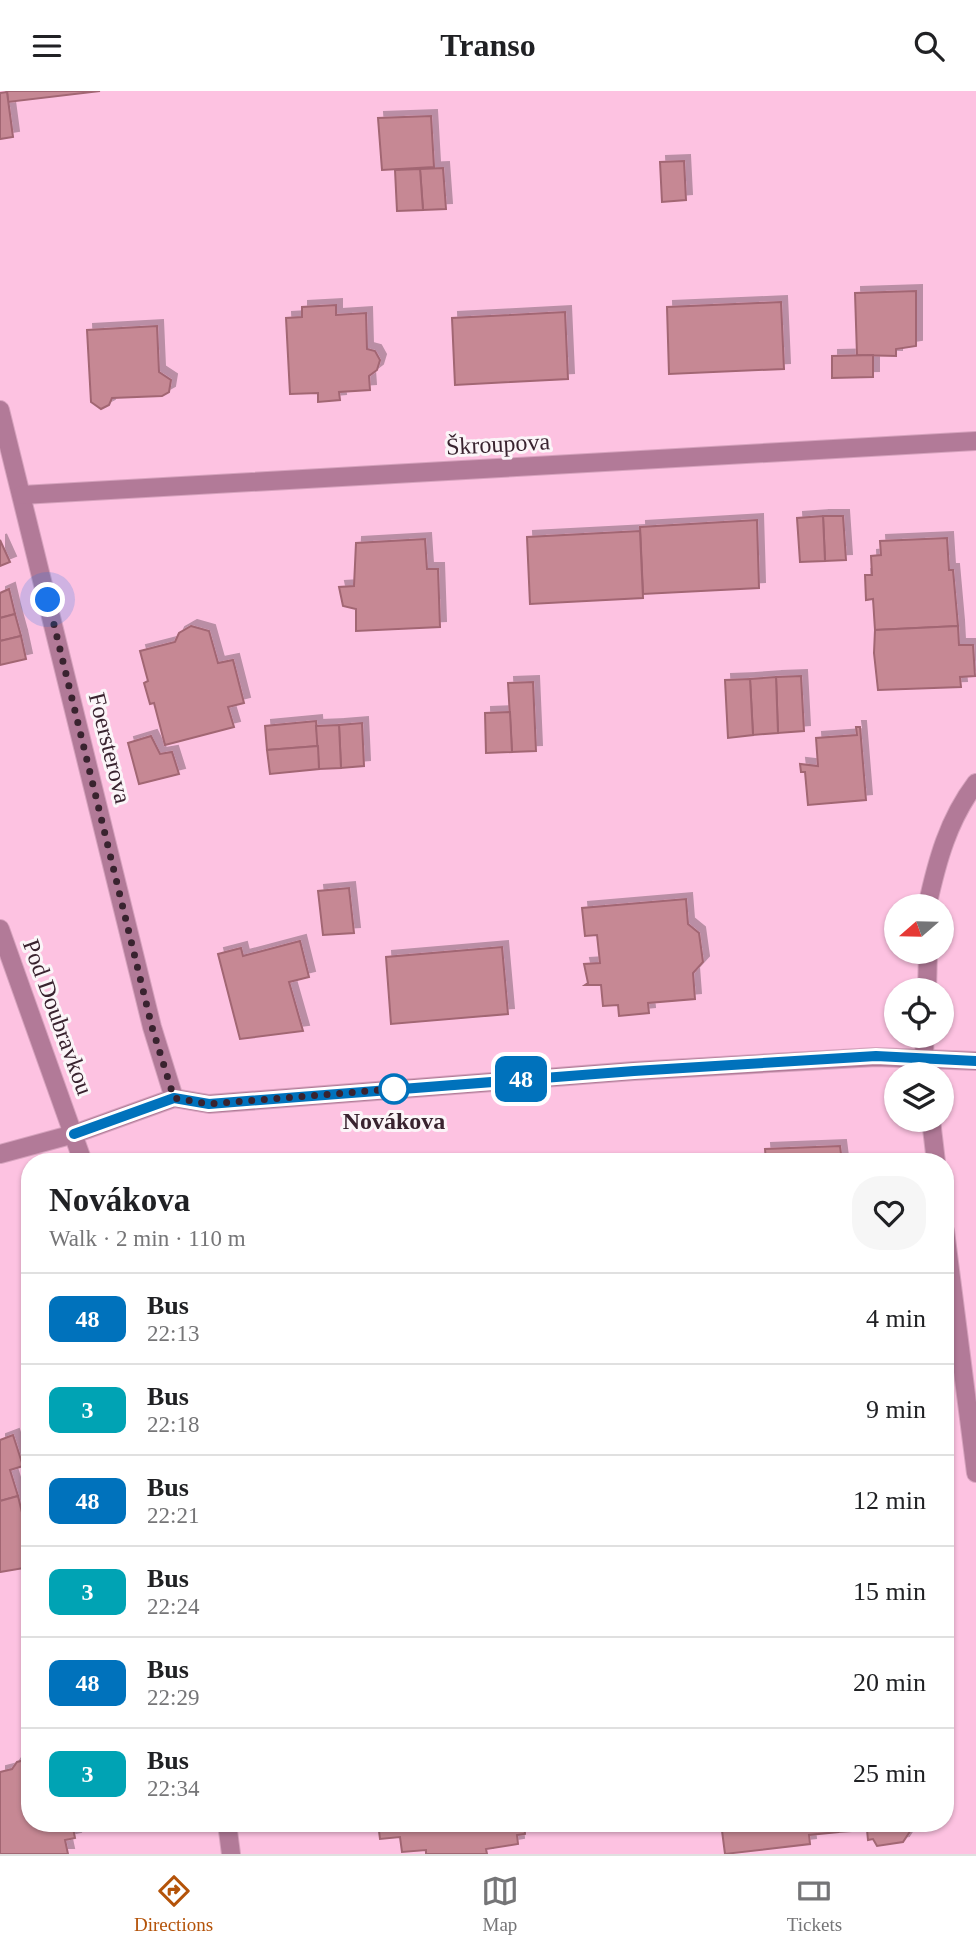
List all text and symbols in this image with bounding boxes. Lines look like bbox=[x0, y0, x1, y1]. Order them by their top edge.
icon: menu bbox=[28, 27, 66, 65]
text: Transo bbox=[440, 27, 536, 63]
icon: search bbox=[910, 27, 948, 65]
street label: Škroupova bbox=[445, 428, 551, 460]
your location bbox=[30, 582, 65, 617]
street label: Foersterova bbox=[84, 690, 136, 806]
north arrow bbox=[884, 894, 954, 964]
map controls bbox=[884, 894, 954, 1132]
street label: Pod Doubravkou bbox=[18, 936, 98, 1098]
button: locate bbox=[884, 978, 954, 1048]
line badge: 48 bbox=[490, 1056, 552, 1102]
button: layers bbox=[884, 1062, 954, 1132]
text: 48 bbox=[509, 1066, 533, 1092]
marker: Novákova bbox=[379, 1074, 409, 1104]
place label: Novákova bbox=[343, 1108, 445, 1134]
button: heart bbox=[852, 1176, 926, 1250]
text: Novákova bbox=[49, 1182, 190, 1218]
text: Walk · 2 min · 110 m bbox=[49, 1226, 246, 1251]
text: Bus bbox=[147, 1291, 189, 1320]
text: 4 min bbox=[866, 1304, 926, 1333]
text: 48 bbox=[76, 1306, 100, 1332]
text: 22:13 bbox=[147, 1321, 199, 1346]
text: Bus bbox=[147, 1382, 189, 1411]
text: 9 min bbox=[866, 1395, 926, 1424]
text: 3 bbox=[82, 1397, 94, 1423]
text: 22:18 bbox=[147, 1412, 199, 1437]
text: Bus bbox=[147, 1473, 189, 1502]
text: 12 min bbox=[853, 1486, 926, 1515]
text: 48 bbox=[76, 1488, 100, 1514]
text: 22:21 bbox=[147, 1503, 199, 1528]
text: Bus bbox=[147, 1564, 189, 1593]
text: 15 min bbox=[853, 1577, 926, 1606]
text: 3 bbox=[82, 1579, 94, 1605]
text: 22:24 bbox=[147, 1594, 199, 1619]
text: Bus bbox=[147, 1655, 189, 1684]
text: 20 min bbox=[853, 1668, 926, 1697]
text: 48 bbox=[76, 1670, 100, 1696]
text: 22:29 bbox=[147, 1685, 199, 1710]
text: Bus bbox=[147, 1746, 189, 1775]
text: 25 min bbox=[853, 1759, 926, 1788]
text: 3 bbox=[82, 1761, 94, 1787]
text: 22:34 bbox=[147, 1776, 199, 1801]
tab: Directions bbox=[134, 1872, 213, 1936]
tab: Map bbox=[481, 1872, 519, 1936]
tab: Tickets bbox=[787, 1872, 842, 1936]

